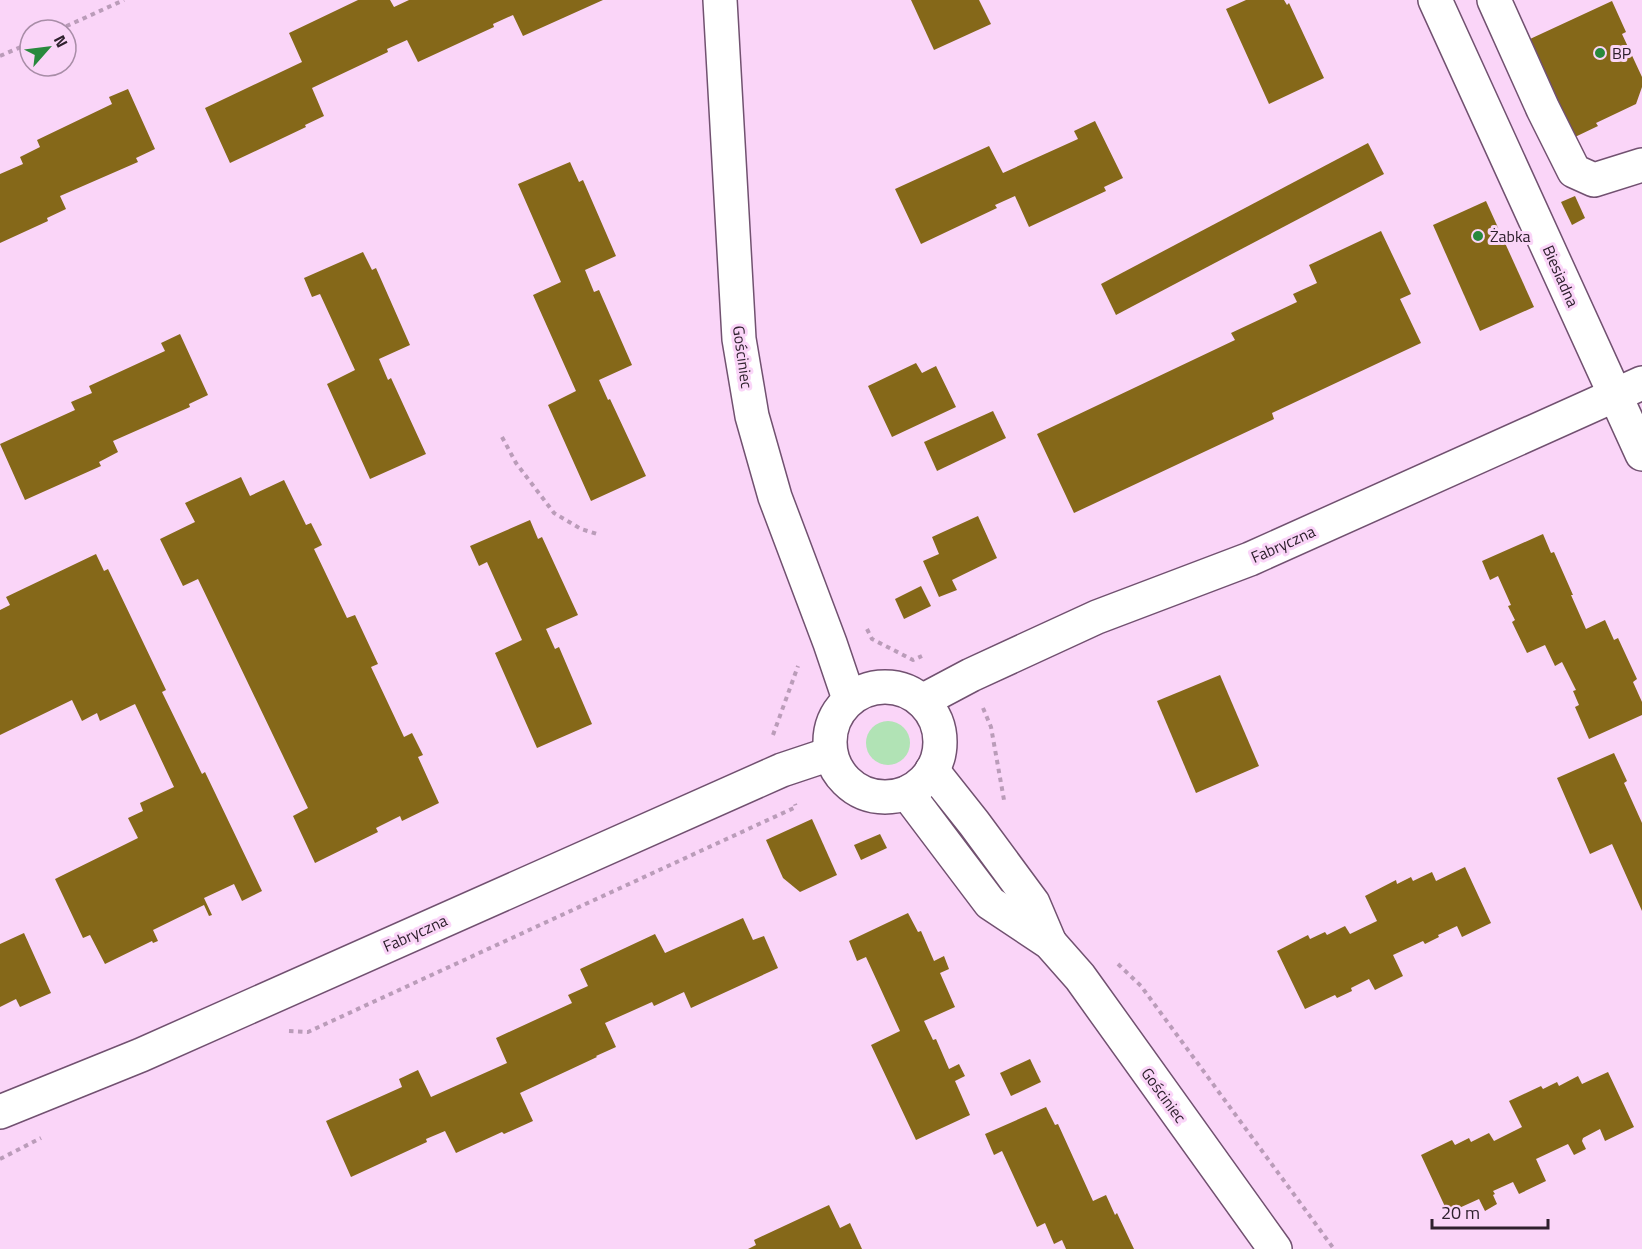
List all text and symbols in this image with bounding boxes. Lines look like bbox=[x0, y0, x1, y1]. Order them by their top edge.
north arrow bbox=[18, 18, 78, 78]
text: N bbox=[48, 30, 74, 51]
place label: BP bbox=[1612, 41, 1631, 65]
marker: BP bbox=[1593, 46, 1607, 60]
place label: Żabka bbox=[1490, 224, 1531, 248]
marker: Żabka bbox=[1471, 229, 1485, 243]
street label: Biesiadna bbox=[1537, 241, 1585, 311]
street label: Gościniec bbox=[727, 324, 759, 390]
street label: Fabryczna bbox=[1247, 519, 1319, 569]
street label: Fabryczna bbox=[379, 908, 451, 958]
street label: Gościniec bbox=[1136, 1062, 1192, 1128]
scale bar bbox=[1432, 1192, 1548, 1230]
text: 20 m bbox=[1441, 1199, 1480, 1226]

